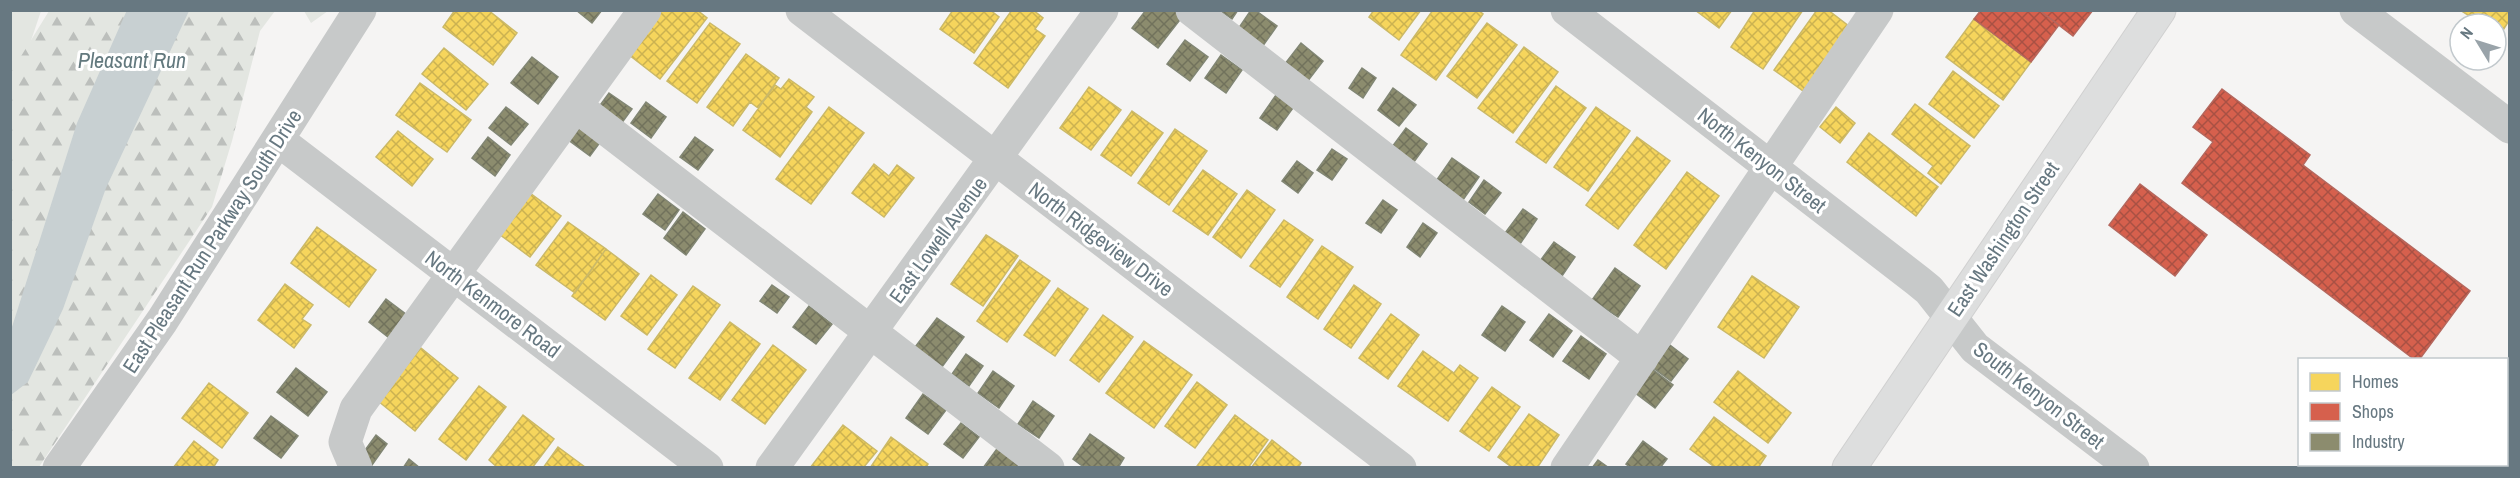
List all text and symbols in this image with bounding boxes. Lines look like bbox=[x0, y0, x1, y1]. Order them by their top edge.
north arrow bbox=[2448, 12, 2508, 72]
text: N bbox=[2455, 22, 2478, 43]
water label: Pleasant Run bbox=[78, 45, 186, 75]
street label: North Kenyon Street bbox=[1692, 101, 1833, 220]
street label: East Pleasant Run Parkway South Drive bbox=[116, 103, 308, 379]
street label: East Washington Street bbox=[1940, 156, 2066, 322]
street label: East Lowell Avenue bbox=[882, 171, 994, 309]
street label: North Ridgeview Drive bbox=[1023, 175, 1179, 303]
street label: North Kenmore Road bbox=[419, 243, 567, 365]
street label: South Kenyon Street bbox=[1967, 335, 2111, 455]
legend bbox=[2298, 358, 2508, 466]
text: Homes bbox=[2352, 369, 2399, 394]
text: Shops bbox=[2352, 399, 2394, 424]
text: Industry bbox=[2352, 429, 2405, 454]

